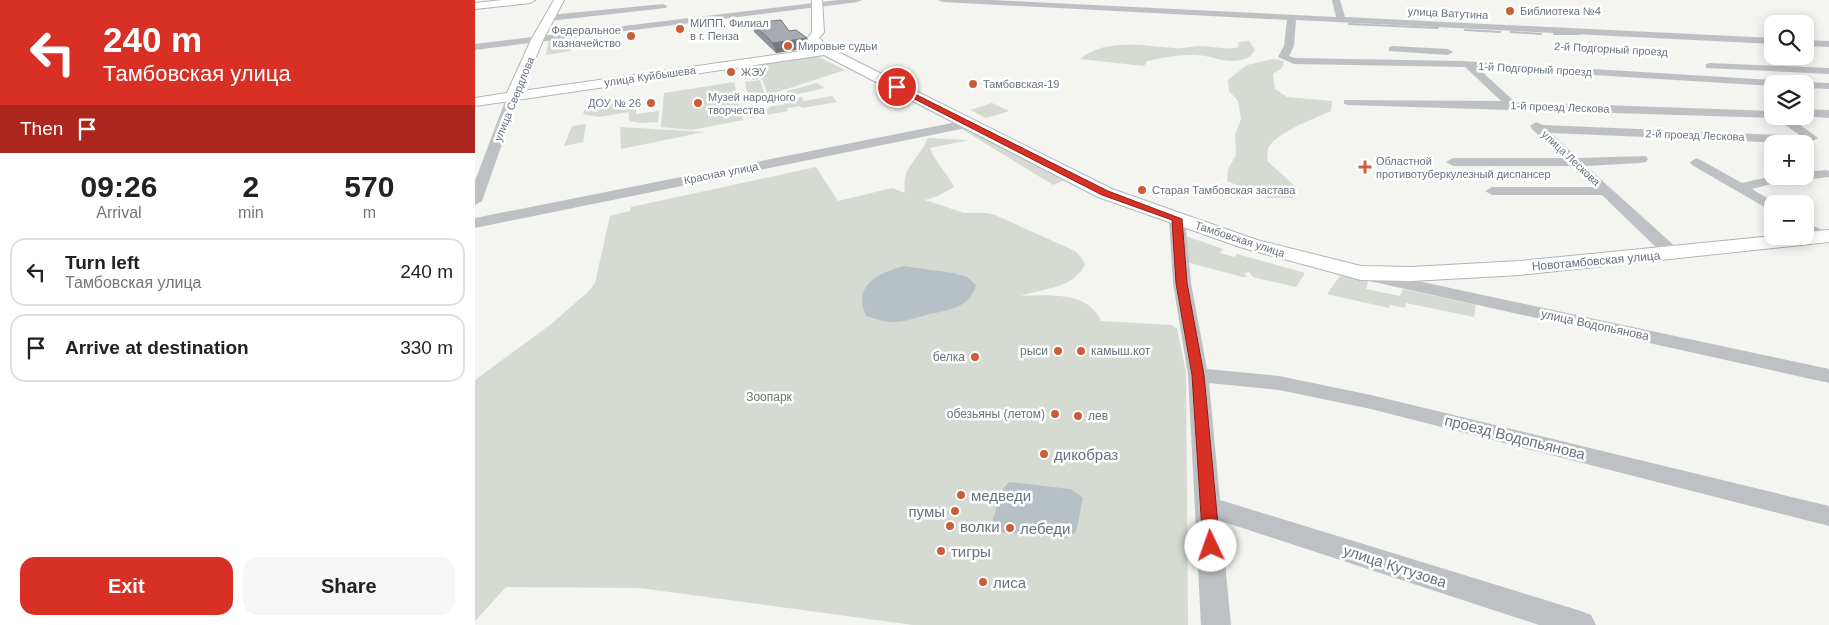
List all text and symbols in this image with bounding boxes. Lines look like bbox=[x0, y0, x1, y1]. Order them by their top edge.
street label: улица Ватутина bbox=[1407, 5, 1489, 21]
marker: Библиотека №4 bbox=[1504, 5, 1516, 17]
place label: Библиотека №4 bbox=[1520, 5, 1601, 17]
map controls bbox=[1764, 15, 1814, 245]
button: search bbox=[1764, 15, 1814, 65]
place label: МИПП. Филиал в г. Пенза bbox=[690, 17, 769, 42]
icon: left bbox=[20, 20, 85, 85]
text: 240 m bbox=[103, 20, 202, 59]
marker: МИПП. Филиал в г. Пенза bbox=[674, 23, 686, 35]
place label: Федеральное казначейство bbox=[552, 24, 621, 49]
marker: Федеральное казначейство bbox=[625, 30, 637, 42]
marker: Мировые судьи bbox=[782, 40, 794, 52]
place label: Мировые судьи bbox=[798, 40, 877, 52]
street label: 2-й Подгорный проезд bbox=[1554, 40, 1669, 58]
street label: улица Свердлова bbox=[492, 54, 537, 143]
street label: 1-й Подгорный проезд bbox=[1478, 60, 1593, 78]
text: Тамбовская улица bbox=[103, 61, 291, 86]
street label: улица Куйбышева bbox=[603, 64, 697, 88]
marker: ЖЭУ bbox=[725, 66, 737, 78]
place label: ЖЭУ bbox=[741, 66, 767, 78]
pin bbox=[876, 66, 918, 108]
icon: arrive bbox=[883, 73, 911, 101]
button: layers bbox=[1764, 75, 1814, 125]
marker: Тамбовская-19 bbox=[967, 78, 979, 90]
place label: Тамбовская-19 bbox=[983, 78, 1059, 90]
place label: Музей народного творчества bbox=[708, 91, 796, 116]
place label: ДОУ № 26 bbox=[588, 97, 641, 109]
marker: ДОУ № 26 bbox=[645, 97, 657, 109]
marker: Музей народного творчества bbox=[692, 97, 704, 109]
street label: 1-й проезд Лескова bbox=[1510, 99, 1611, 115]
icon: arrive bbox=[73, 115, 101, 143]
text: Then bbox=[20, 118, 63, 139]
street label: 2-й проезд Лескова bbox=[1645, 127, 1746, 143]
street label: улица Лескова bbox=[1539, 128, 1603, 189]
button: + bbox=[1764, 135, 1814, 185]
place label: Областной противотуберкулезный диспансер bbox=[1376, 155, 1551, 180]
street label: Красная улица bbox=[683, 160, 760, 186]
marker: Областной противотуберкулезный диспансер bbox=[1358, 160, 1372, 174]
text: 09:26 bbox=[81, 170, 157, 203]
text: 2 bbox=[242, 170, 259, 203]
text: 570 bbox=[344, 170, 394, 203]
marker: Старая Тамбовская застава bbox=[1136, 184, 1148, 196]
place label: Старая Тамбовская застава bbox=[1152, 184, 1296, 196]
button: − bbox=[1764, 195, 1814, 245]
text: Arrival bbox=[96, 204, 142, 221]
text: min bbox=[238, 204, 264, 221]
text: m bbox=[363, 204, 376, 221]
street label: Тамбовская улица bbox=[1194, 219, 1287, 259]
street label: Новотамбовская улица bbox=[1531, 248, 1661, 274]
text: Turn left bbox=[65, 252, 140, 273]
icon: left bbox=[22, 258, 50, 286]
text: 240 m bbox=[400, 261, 453, 282]
text: Тамбовская улица bbox=[65, 274, 202, 291]
street label: улица Водопьянова bbox=[1540, 307, 1651, 343]
icon: arrive bbox=[22, 334, 50, 362]
text: Arrive at destination bbox=[65, 337, 249, 358]
text: 330 m bbox=[400, 337, 453, 358]
place label: рыси bbox=[1020, 344, 1048, 358]
place label: камыш.кот bbox=[1091, 344, 1151, 358]
marker: рыси bbox=[1052, 345, 1064, 357]
marker: камыш.кот bbox=[1075, 345, 1087, 357]
place label: белка bbox=[933, 350, 965, 364]
marker: белка bbox=[969, 351, 981, 363]
park label: Зоопарк bbox=[746, 390, 793, 404]
place label: обезьяны (летом) bbox=[947, 407, 1045, 421]
marker: обезьяны (летом) bbox=[1049, 408, 1061, 420]
place label: лев bbox=[1088, 409, 1108, 423]
marker: лев bbox=[1072, 410, 1084, 422]
street label: проезд Водопьянова bbox=[1443, 411, 1588, 463]
place label: дикобраз bbox=[1054, 446, 1118, 463]
marker: дикобраз bbox=[1038, 448, 1050, 460]
place label: медведи bbox=[971, 487, 1031, 504]
marker: медведи bbox=[955, 489, 967, 501]
place label: пумы bbox=[908, 503, 945, 520]
marker: пумы bbox=[949, 505, 961, 517]
place label: волки bbox=[960, 518, 1000, 535]
position arrow bbox=[1184, 519, 1236, 571]
marker: волки bbox=[944, 520, 956, 532]
place label: лебеди bbox=[1020, 520, 1071, 537]
marker: лебеди bbox=[1004, 522, 1016, 534]
street label: улица Кутузова bbox=[1341, 541, 1449, 591]
place label: тигры bbox=[951, 543, 991, 560]
marker: тигры bbox=[935, 545, 947, 557]
button: Exit bbox=[20, 557, 233, 615]
button: Share bbox=[243, 557, 455, 615]
place label: лиса bbox=[993, 574, 1027, 591]
marker: лиса bbox=[977, 576, 989, 588]

